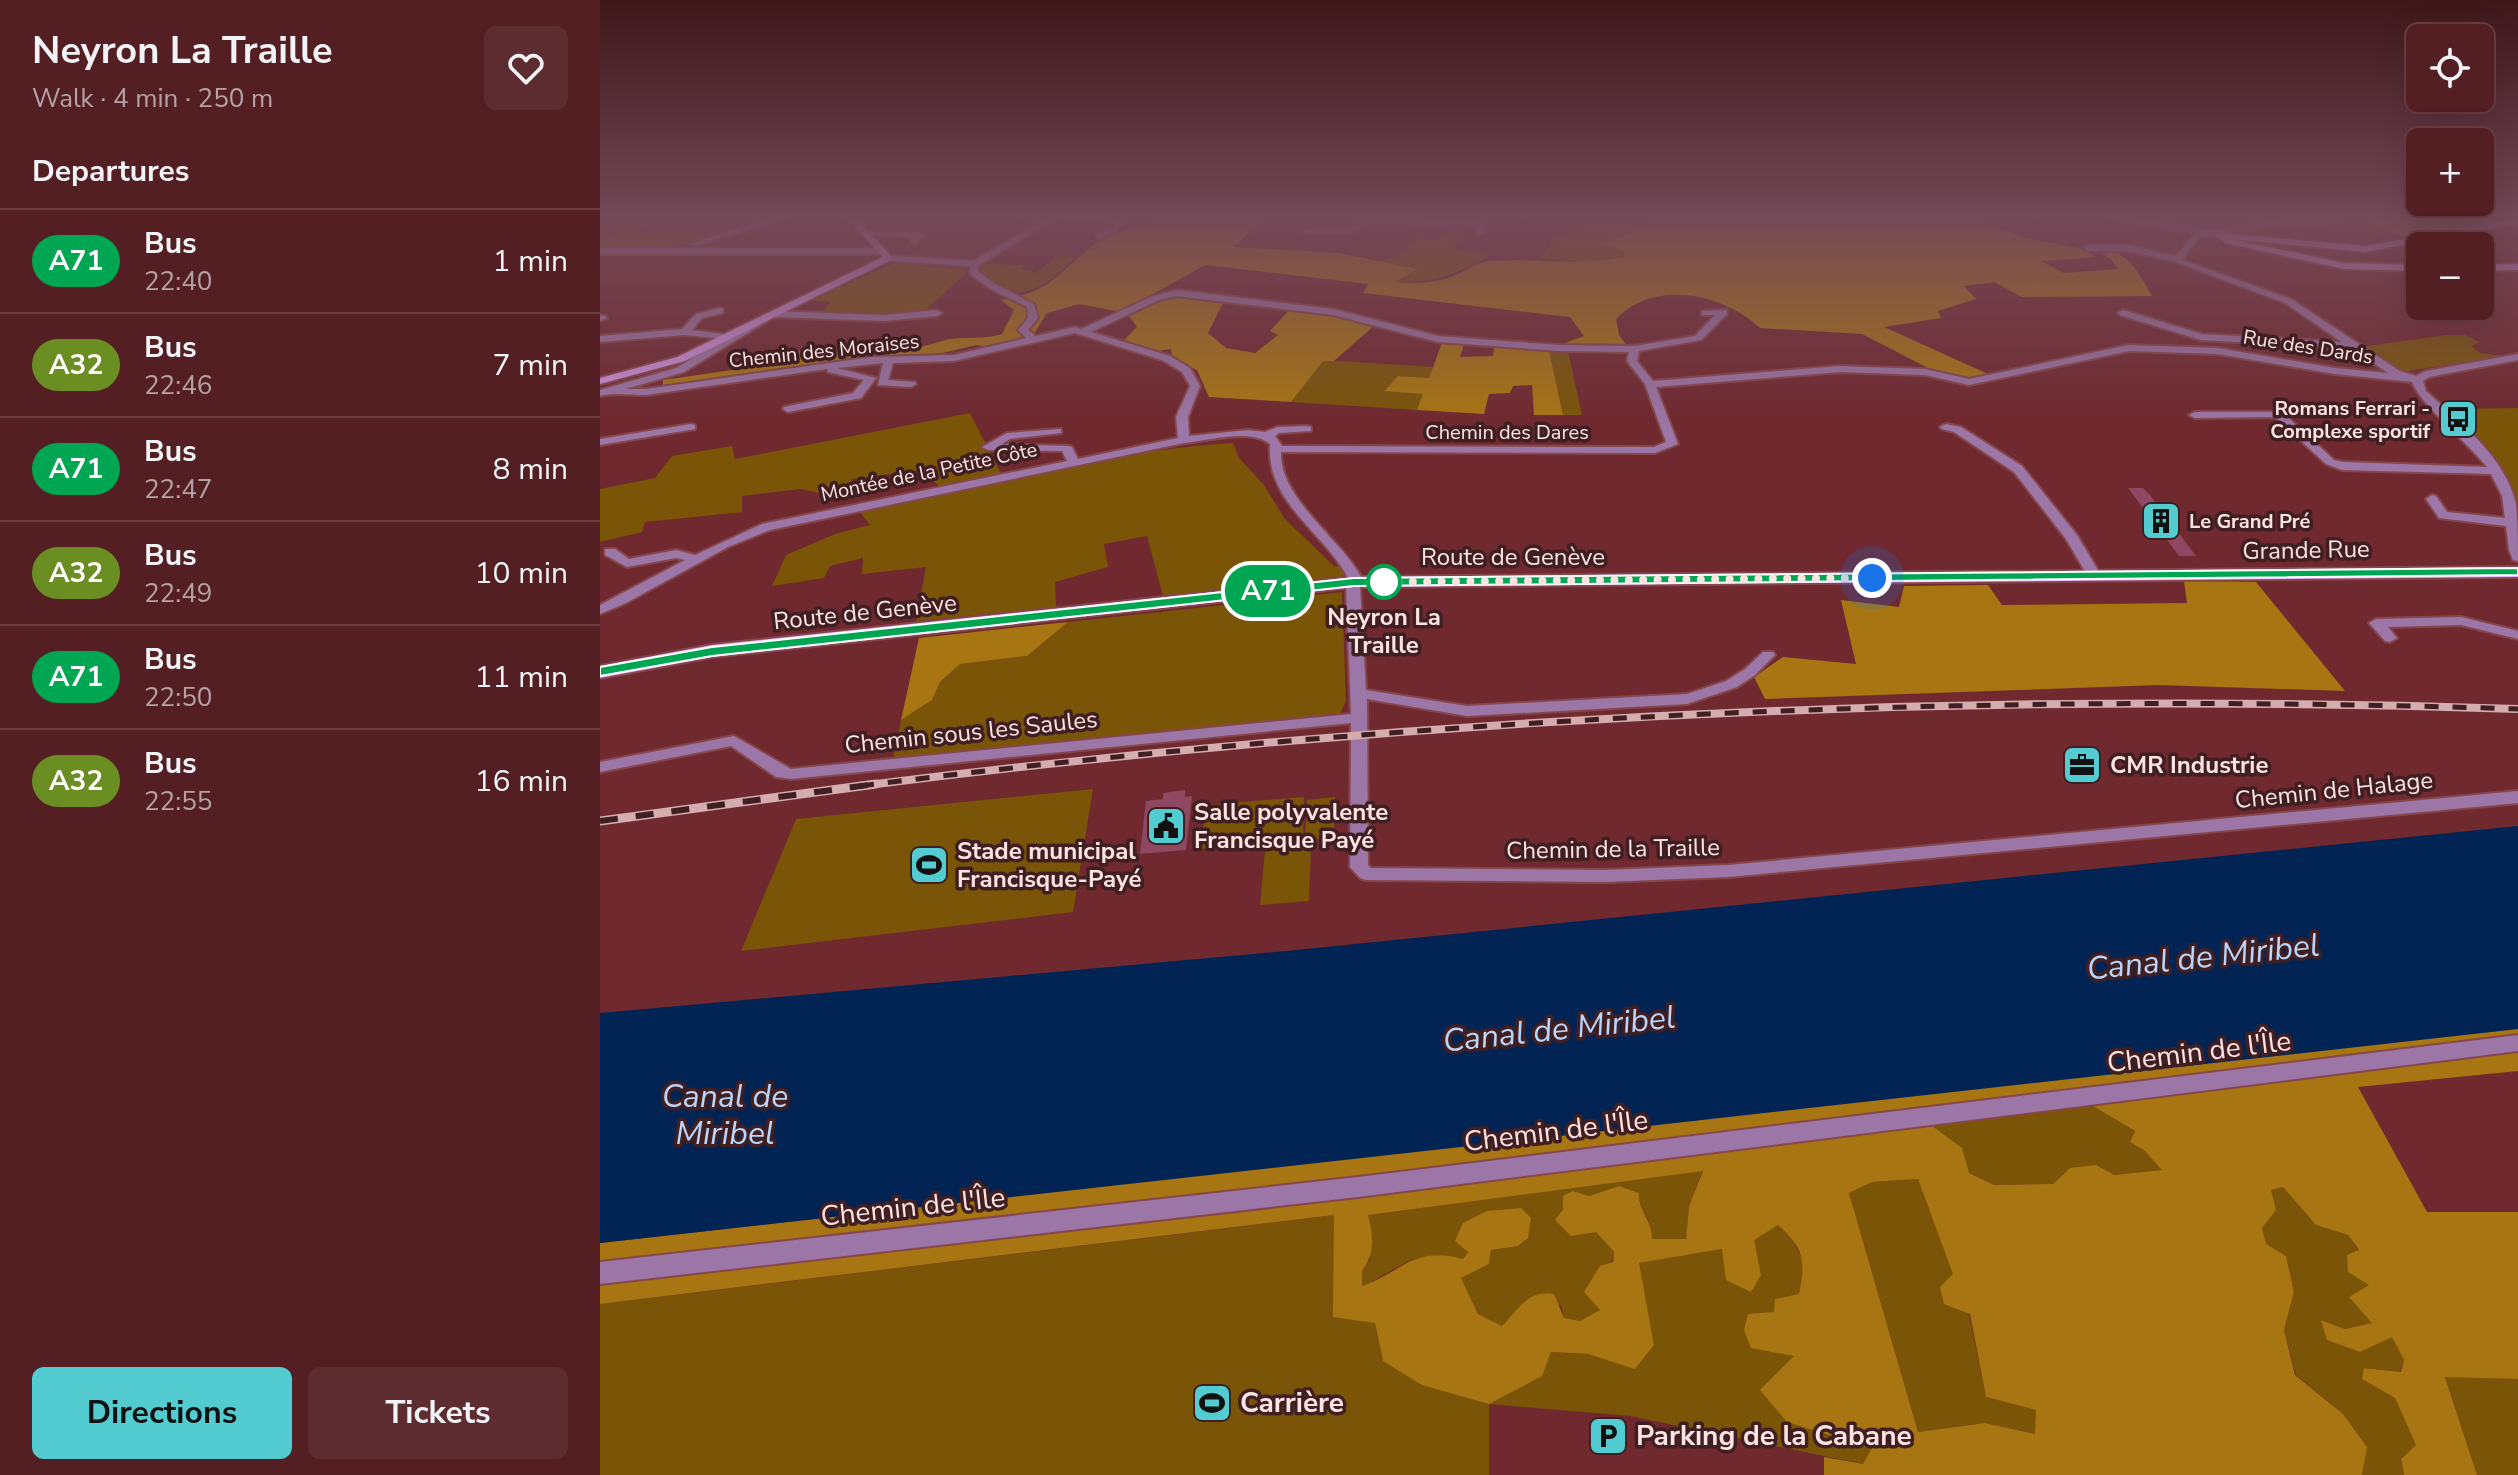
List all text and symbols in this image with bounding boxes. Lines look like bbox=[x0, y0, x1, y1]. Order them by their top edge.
map controls bbox=[2406, 24, 2494, 320]
button: locate bbox=[2406, 24, 2494, 112]
text: Neyron La Traille bbox=[32, 25, 333, 76]
button: heart bbox=[484, 26, 568, 110]
text: Walk · 4 min · 250 m bbox=[32, 81, 273, 116]
button: + bbox=[2406, 128, 2494, 216]
text: Departures bbox=[32, 151, 189, 192]
text: Bus bbox=[144, 223, 197, 264]
button: − bbox=[2406, 232, 2494, 320]
text: 1 min bbox=[493, 241, 568, 282]
text: A71 bbox=[49, 242, 103, 280]
text: 22:40 bbox=[144, 264, 212, 299]
street label: Rue des Dards bbox=[2241, 323, 2375, 371]
text: Bus bbox=[144, 327, 197, 368]
street label: Chemin des Moraises bbox=[728, 328, 920, 374]
text: 7 min bbox=[493, 345, 568, 386]
text: A32 bbox=[49, 346, 103, 384]
text: 22:46 bbox=[144, 368, 212, 403]
place label: Romans Ferrari - Complexe sportif bbox=[2270, 395, 2431, 445]
bus stop icon: Romans Ferrari - Complexe sportif bbox=[2437, 398, 2479, 440]
street label: Chemin des Dares bbox=[1425, 419, 1589, 446]
text: Bus bbox=[144, 431, 197, 472]
street label: Montée de la Petite Côte bbox=[818, 436, 1040, 508]
text: 8 min bbox=[493, 449, 568, 490]
text: A71 bbox=[49, 450, 103, 488]
text: 22:47 bbox=[144, 472, 212, 507]
building icon: Le Grand Pré bbox=[2140, 500, 2182, 542]
place label: Le Grand Pré bbox=[2189, 508, 2310, 535]
street label: Grande Rue bbox=[2242, 533, 2370, 567]
text: Bus bbox=[144, 535, 197, 576]
street label: Route de Genève bbox=[1421, 541, 1605, 573]
text: 10 min bbox=[475, 553, 568, 594]
text: A32 bbox=[49, 554, 103, 592]
your location bbox=[1852, 558, 1892, 598]
line badge: A71 bbox=[1222, 565, 1314, 617]
marker: Neyron La Traille bbox=[1367, 565, 1401, 599]
text: A71 bbox=[1241, 572, 1295, 610]
text: 22:49 bbox=[144, 576, 212, 611]
street label: Route de Genève bbox=[772, 586, 958, 638]
place label: Neyron La Traille bbox=[1327, 601, 1441, 661]
text: Bus bbox=[144, 639, 197, 680]
text: 11 min bbox=[475, 657, 568, 698]
text: A71 bbox=[49, 658, 103, 696]
text: 22:50 bbox=[144, 680, 212, 715]
street label: Chemin sous les Saules bbox=[843, 703, 1099, 761]
text: Bus bbox=[144, 743, 197, 784]
office icon: CMR Industrie bbox=[2061, 744, 2103, 786]
place label: CMR Industrie bbox=[2110, 749, 2269, 781]
text: 16 min bbox=[475, 761, 568, 802]
text: A32 bbox=[49, 762, 103, 800]
street label: Chemin de Halage bbox=[2233, 764, 2435, 816]
text: 22:55 bbox=[144, 784, 212, 819]
place label: Salle polyvalente Francisque Payé bbox=[1194, 796, 1388, 856]
public building icon: Salle polyvalente Francisque Payé bbox=[1145, 805, 1187, 847]
street label: Chemin de la Traille bbox=[1506, 831, 1720, 867]
place label: Stade municipal Francisque-Payé bbox=[957, 835, 1141, 895]
sports icon: Stade municipal Francisque-Payé bbox=[908, 844, 950, 886]
water label: Canal de Miribel bbox=[2085, 923, 2321, 991]
water label: Canal de Miribel bbox=[1441, 995, 1677, 1063]
street label: Chemin de l'Île bbox=[2105, 1022, 2293, 1082]
water label: Canal de Miribel bbox=[662, 1075, 788, 1155]
street label: Chemin de l'Île bbox=[1462, 1101, 1650, 1161]
street label: Chemin de l'Île bbox=[819, 1178, 1007, 1236]
button: Directions bbox=[32, 1367, 292, 1459]
button: Tickets bbox=[308, 1367, 568, 1459]
sports icon: Carrière bbox=[1191, 1382, 1233, 1424]
place label: Carrière bbox=[1240, 1384, 1344, 1422]
parking icon: Parking de la Cabane bbox=[1587, 1415, 1629, 1457]
place label: Parking de la Cabane bbox=[1636, 1417, 1912, 1455]

